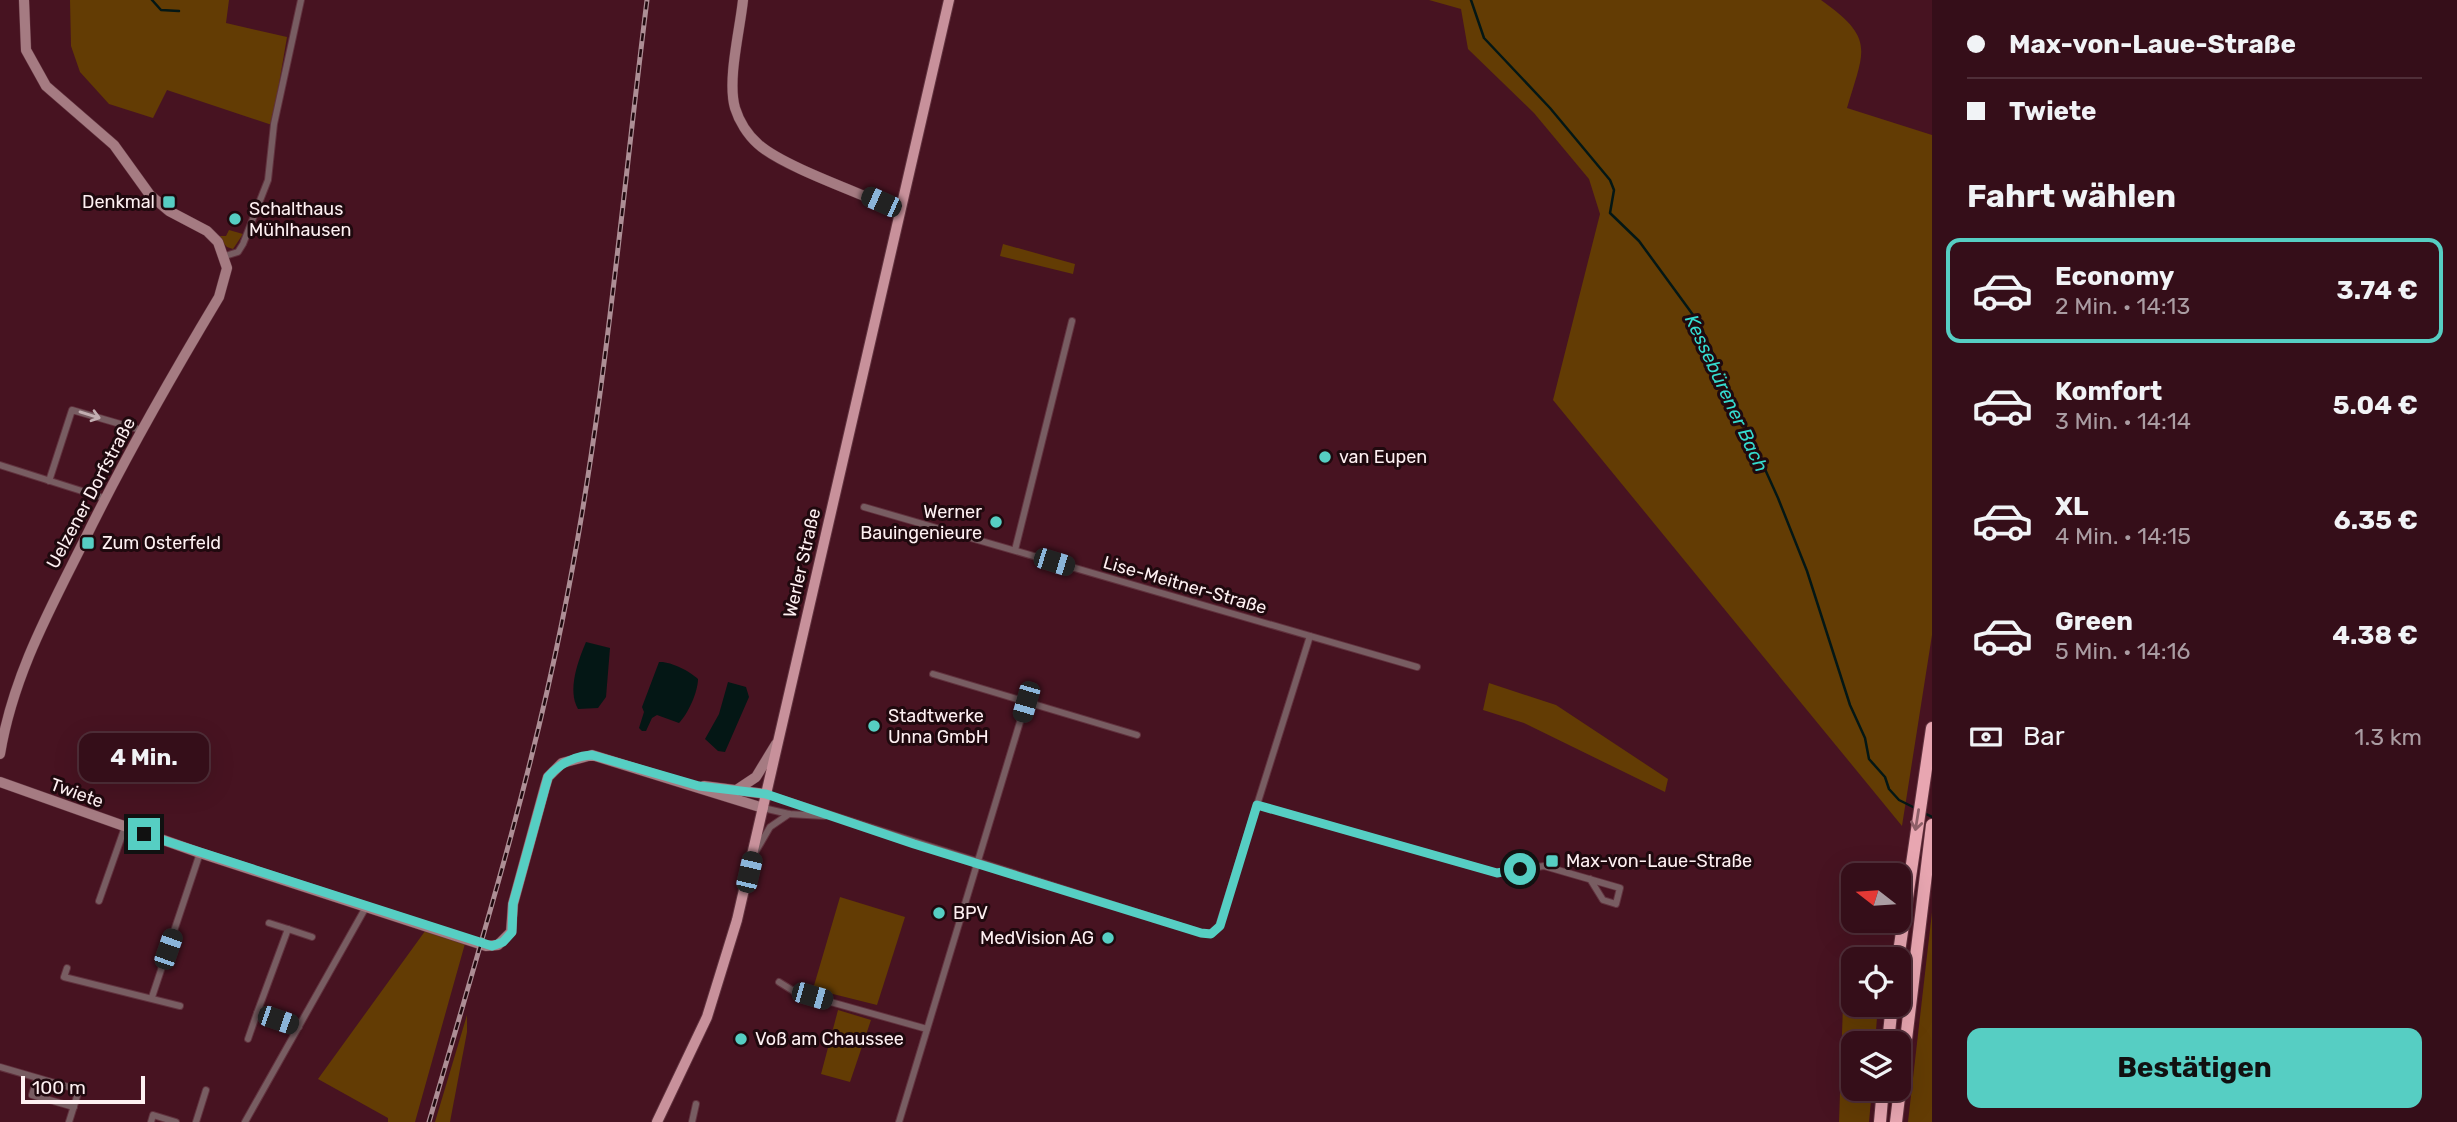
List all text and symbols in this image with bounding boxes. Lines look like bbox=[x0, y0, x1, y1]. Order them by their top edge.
text: Max-von-Laue-Straße bbox=[2009, 29, 2296, 60]
text: Twiete bbox=[2009, 96, 2097, 127]
text: Fahrt wählen bbox=[1967, 177, 2176, 215]
car bbox=[858, 184, 905, 220]
place label: Denkmal bbox=[82, 191, 155, 213]
marker: Denkmal bbox=[161, 194, 177, 210]
place label: Schalthaus Mühlhausen bbox=[249, 198, 351, 241]
marker: Schalthaus Mühlhausen bbox=[227, 211, 243, 227]
icon: car bbox=[1971, 259, 2034, 322]
text: Economy bbox=[2055, 261, 2174, 292]
text: 3.74 € bbox=[2337, 275, 2418, 306]
text: 2 Min. · 14:13 bbox=[2055, 292, 2190, 320]
water label: Kessebürener Bach bbox=[1680, 311, 1773, 476]
icon: car bbox=[1971, 374, 2034, 437]
text: Komfort bbox=[2055, 376, 2162, 407]
text: 5.04 € bbox=[2333, 390, 2418, 421]
text: 3 Min. · 14:14 bbox=[2055, 407, 2191, 435]
one-way arrow bbox=[78, 409, 100, 422]
street label: Uelzener Dorfstraße bbox=[42, 414, 140, 572]
place label: van Eupen bbox=[1339, 446, 1427, 468]
marker: van Eupen bbox=[1317, 449, 1333, 465]
icon: car bbox=[1971, 489, 2034, 552]
text: XL bbox=[2055, 491, 2088, 522]
place label: Werner Bauingenieure bbox=[860, 501, 982, 544]
text: 6.35 € bbox=[2334, 505, 2418, 536]
street label: Werler Straße bbox=[779, 506, 825, 620]
marker: Werner Bauingenieure bbox=[988, 514, 1004, 530]
text: 4 Min. · 14:15 bbox=[2055, 522, 2191, 550]
place label: Zum Osterfeld bbox=[102, 532, 221, 554]
marker: Zum Osterfeld bbox=[80, 535, 96, 551]
car bbox=[1031, 546, 1078, 578]
street label: Lise-Meitner-Straße bbox=[1101, 551, 1269, 619]
icon: car bbox=[1971, 604, 2034, 667]
text: Green bbox=[2055, 606, 2133, 637]
text: 4.38 € bbox=[2332, 620, 2418, 651]
text: 5 Min. · 14:16 bbox=[2055, 637, 2190, 665]
car bbox=[1011, 679, 1042, 725]
place label: Stadtwerke Unna GmbH bbox=[888, 705, 989, 748]
marker: Stadtwerke Unna GmbH bbox=[866, 718, 882, 734]
icon: cash bbox=[1967, 718, 2005, 756]
text: Bar bbox=[2023, 721, 2065, 752]
text: 1.3 km bbox=[2355, 723, 2422, 751]
callout: 4 Min. bbox=[79, 732, 209, 782]
text: 4 Min. bbox=[110, 743, 178, 771]
street label: Twiete bbox=[47, 773, 107, 813]
one-way arrow bbox=[1910, 808, 1923, 831]
route end bbox=[128, 818, 160, 850]
car bbox=[735, 849, 764, 895]
place label: Max-von-Laue-Straße bbox=[1566, 850, 1752, 872]
route start bbox=[1504, 853, 1536, 885]
marker: Max-von-Laue-Straße bbox=[1544, 853, 1560, 869]
north arrow bbox=[1841, 863, 1911, 933]
map controls bbox=[1841, 863, 1911, 1101]
place label: BPV bbox=[953, 902, 988, 924]
marker: BPV bbox=[931, 905, 947, 921]
car bbox=[152, 926, 185, 972]
place label: MedVision AG bbox=[980, 927, 1094, 949]
marker: MedVision AG bbox=[1100, 930, 1116, 946]
button: locate bbox=[1841, 947, 1911, 1017]
car bbox=[789, 980, 836, 1012]
car bbox=[255, 1003, 302, 1037]
place label: Voß am Chaussee bbox=[755, 1028, 904, 1050]
button: Bestätigen bbox=[1967, 1028, 2422, 1108]
marker: Voß am Chaussee bbox=[733, 1031, 749, 1047]
button: layers bbox=[1841, 1031, 1911, 1101]
scale bar bbox=[21, 1073, 145, 1105]
text: 100 m bbox=[32, 1076, 86, 1099]

